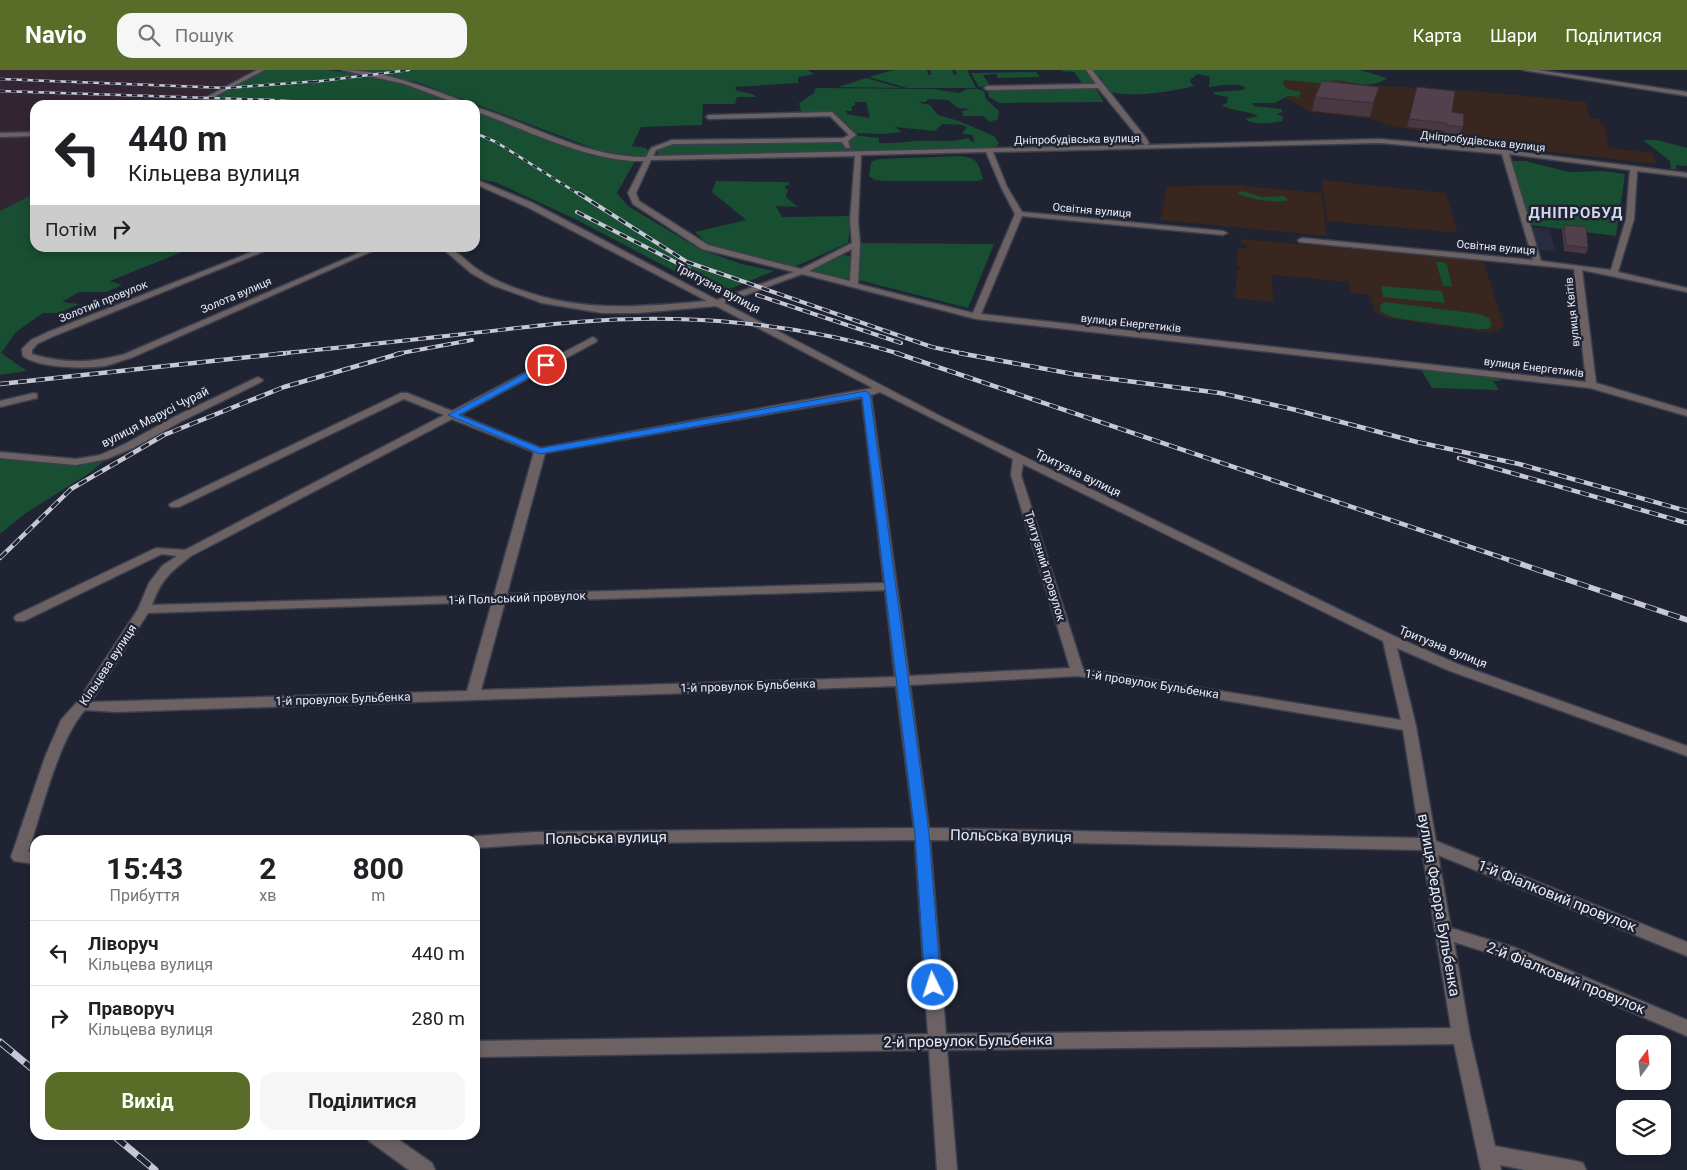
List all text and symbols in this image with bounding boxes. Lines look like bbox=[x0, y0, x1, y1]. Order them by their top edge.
search box bbox=[117, 13, 467, 58]
text: Navio bbox=[25, 21, 87, 49]
icon: search bbox=[135, 21, 163, 49]
text: Пошук bbox=[175, 24, 234, 47]
text: Карта bbox=[1413, 25, 1462, 46]
text: Шари bbox=[1490, 25, 1537, 46]
text: Поділитися bbox=[1565, 25, 1662, 46]
text: 440 m bbox=[128, 119, 227, 160]
icon: left bbox=[45, 120, 110, 185]
street label: Дніпробудівська вулиця bbox=[1420, 128, 1546, 155]
street label: Дніпробудівська вулиця bbox=[1014, 132, 1140, 147]
text: Кільцева вулиця bbox=[128, 161, 300, 186]
street label: Освітня вулиця bbox=[1052, 201, 1132, 220]
district label: ДНІПРОБУД bbox=[1528, 204, 1624, 222]
icon: right bbox=[107, 215, 135, 243]
text: Потім bbox=[45, 218, 97, 241]
street label: Освітня вулиця bbox=[1456, 238, 1536, 257]
street label: Тритузна вулиця bbox=[673, 260, 763, 316]
street label: Золота вулиця bbox=[199, 275, 274, 316]
street label: вулиця Квітів bbox=[1562, 277, 1583, 347]
street label: Золотий провулок bbox=[57, 278, 149, 325]
street label: вулиця Енергетиків bbox=[1080, 312, 1182, 335]
pin bbox=[525, 344, 567, 386]
icon: arrive bbox=[532, 351, 560, 379]
street label: вулиця Енергетиків bbox=[1483, 355, 1585, 380]
street label: вулиця Марусі Чурай bbox=[99, 384, 211, 450]
street label: Тритузна вулиця bbox=[1033, 446, 1123, 500]
street label: Тритузний провулок bbox=[1022, 509, 1069, 623]
street label: 1-й Польський провулок bbox=[448, 589, 587, 607]
street label: Кільцева вулиця bbox=[77, 622, 139, 708]
street label: Тритузна вулиця bbox=[1397, 623, 1489, 671]
street label: 1-й провулок Бульбенка bbox=[1084, 666, 1220, 702]
street label: 1-й провулок Бульбенка bbox=[680, 677, 816, 695]
street label: 1-й провулок Бульбенка bbox=[275, 690, 411, 708]
street label: вулиця Федора Бульбенка bbox=[1414, 812, 1464, 998]
street label: Польська вулиця bbox=[950, 826, 1072, 846]
street label: Польська вулиця bbox=[545, 828, 667, 848]
text: 15:43 bbox=[106, 851, 183, 886]
text: 2 bbox=[259, 851, 276, 886]
text: 800 bbox=[352, 851, 404, 886]
street label: 1-й Фіалковий провулок bbox=[1475, 856, 1639, 936]
text: Прибуття bbox=[109, 886, 180, 905]
text: хв bbox=[259, 886, 276, 905]
text: m bbox=[371, 886, 385, 905]
text: Ліворуч bbox=[88, 932, 159, 955]
street label: 2-й Фіалковий провулок bbox=[1484, 938, 1648, 1018]
icon: left bbox=[45, 939, 73, 967]
text: 440 m bbox=[412, 942, 465, 965]
text: Кільцева вулиця bbox=[88, 955, 213, 974]
position arrow bbox=[906, 958, 958, 1010]
text: Праворуч bbox=[88, 997, 174, 1020]
icon: right bbox=[45, 1004, 73, 1032]
text: 280 m bbox=[412, 1007, 465, 1030]
text: Кільцева вулиця bbox=[88, 1020, 213, 1039]
street label: 2-й провулок Бульбенка bbox=[883, 1031, 1053, 1051]
north arrow bbox=[1616, 1035, 1671, 1090]
map controls bbox=[1616, 1035, 1671, 1155]
button: Вихід bbox=[45, 1072, 250, 1130]
button: Поділитися bbox=[260, 1072, 465, 1130]
button: layers bbox=[1616, 1100, 1671, 1155]

